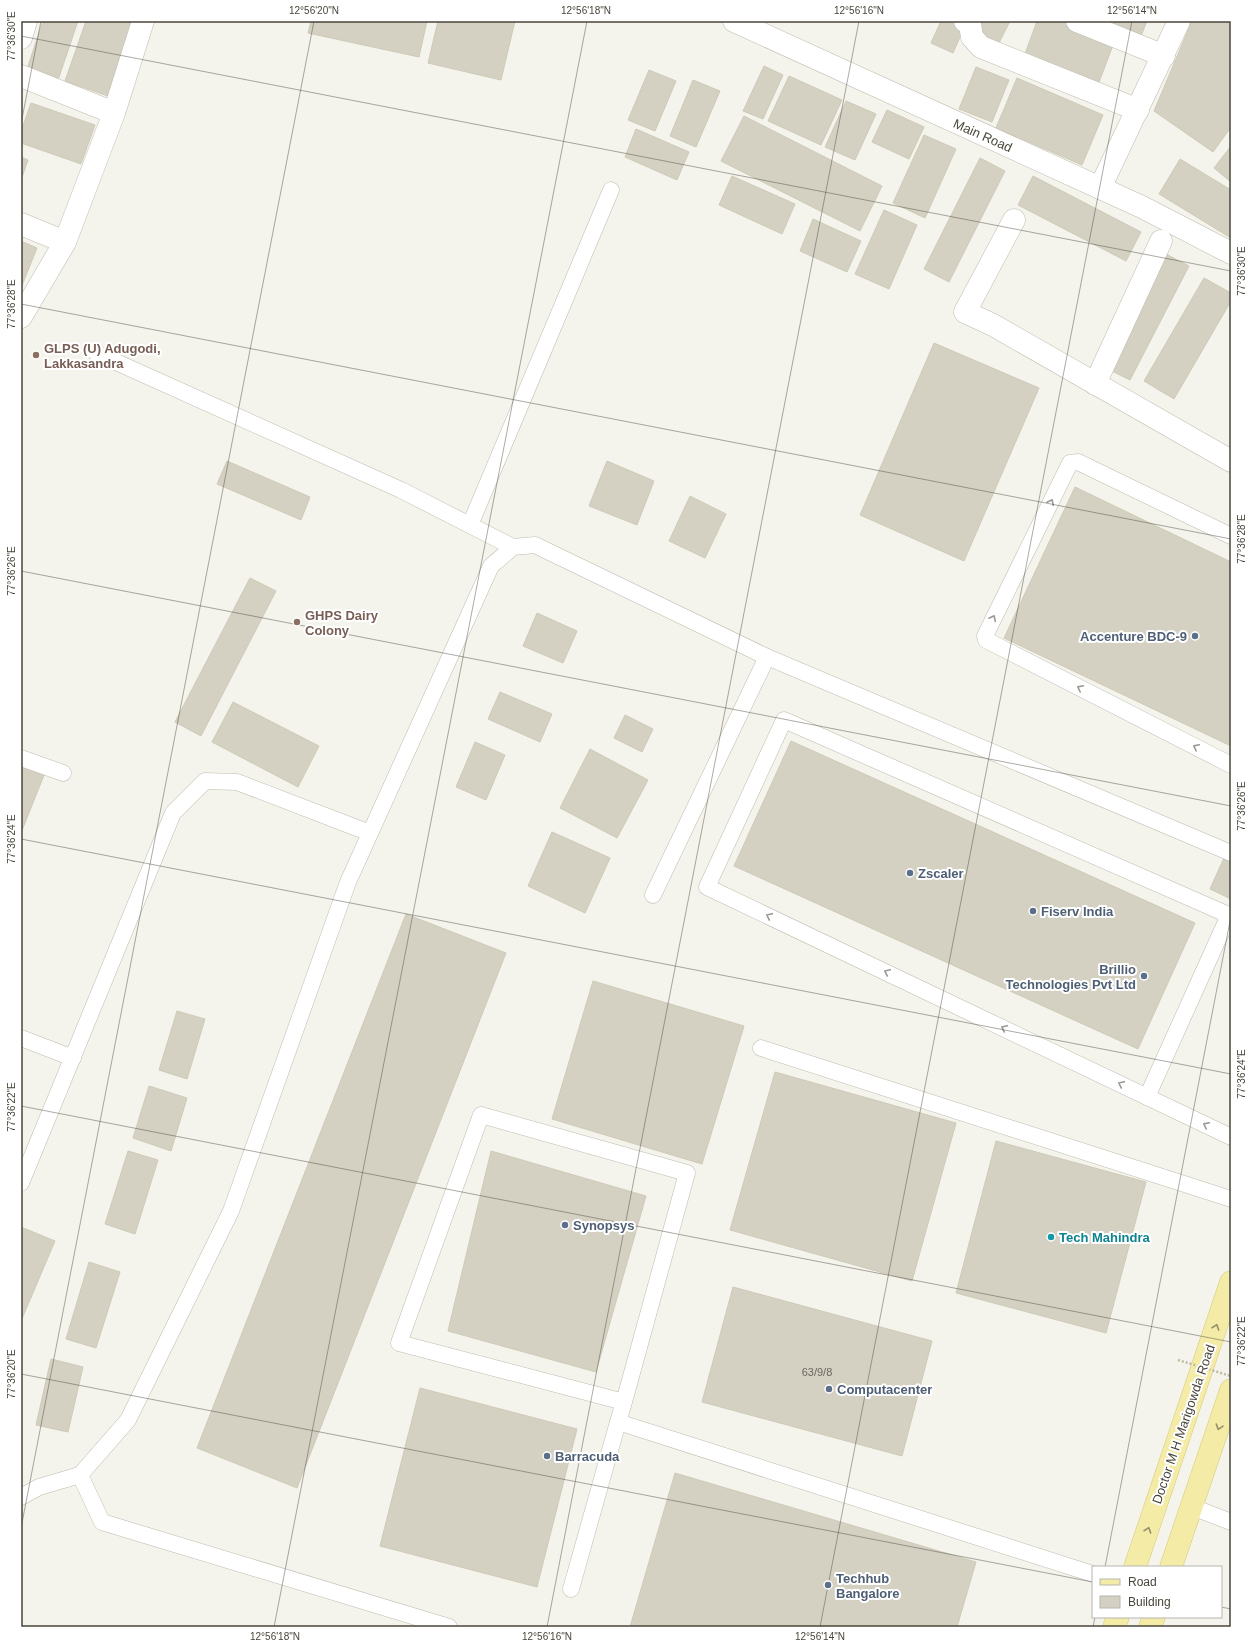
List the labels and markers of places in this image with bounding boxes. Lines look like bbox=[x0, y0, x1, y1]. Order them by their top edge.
place label: GLPS (U) Adugodi, Lakkasandra bbox=[44, 341, 161, 371]
marker: GLPS (U) Adugodi, Lakkasandra bbox=[31, 350, 41, 360]
place label: GHPS Dairy Colony bbox=[305, 608, 379, 638]
marker: GHPS Dairy Colony bbox=[292, 617, 302, 627]
place label: Accenture BDC-9 bbox=[1080, 629, 1187, 644]
marker: Accenture BDC-9 bbox=[1190, 631, 1200, 641]
place label: Zscaler bbox=[918, 866, 964, 881]
marker: Zscaler bbox=[905, 868, 915, 878]
place label: Fiserv India bbox=[1041, 904, 1114, 919]
marker: Fiserv India bbox=[1028, 906, 1038, 916]
place label: Brillio Technologies Pvt Ltd bbox=[1006, 962, 1136, 992]
marker: Brillio Technologies Pvt Ltd bbox=[1139, 971, 1149, 981]
place label: Synopsys bbox=[573, 1218, 634, 1233]
marker: Synopsys bbox=[560, 1220, 570, 1230]
place label: Tech Mahindra bbox=[1059, 1230, 1151, 1245]
marker: Tech Mahindra bbox=[1046, 1232, 1056, 1242]
place label: Computacenter bbox=[837, 1382, 932, 1397]
marker: Computacenter bbox=[824, 1384, 834, 1394]
place label: Barracuda bbox=[555, 1449, 620, 1464]
marker: Barracuda bbox=[542, 1451, 552, 1461]
place label: Techhub Bangalore bbox=[836, 1571, 900, 1601]
marker: Techhub Bangalore bbox=[823, 1580, 833, 1590]

